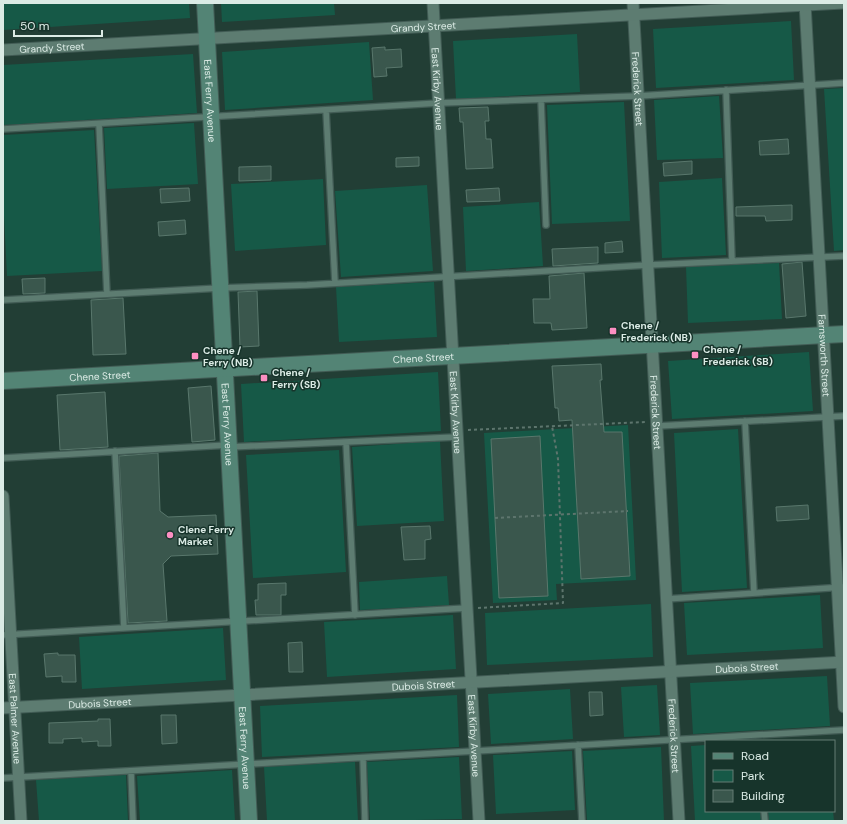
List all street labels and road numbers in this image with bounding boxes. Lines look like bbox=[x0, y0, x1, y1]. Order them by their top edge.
street label: Grandy Street bbox=[390, 18, 456, 35]
street label: Grandy Street bbox=[19, 39, 85, 56]
street label: East Kirby Avenue bbox=[429, 47, 447, 131]
street label: Frederick Street bbox=[629, 51, 646, 126]
street label: East Ferry Avenue bbox=[202, 59, 219, 143]
street label: Farnsworth Street bbox=[816, 314, 833, 397]
street label: Chene Street bbox=[392, 349, 454, 366]
street label: Chene Street bbox=[69, 367, 131, 384]
street label: East Kirby Avenue bbox=[447, 371, 465, 454]
street label: Frederick Street bbox=[647, 375, 665, 450]
street label: East Ferry Avenue bbox=[219, 383, 236, 466]
street label: Dubois Street bbox=[715, 659, 779, 676]
street label: East Palmer Avenue bbox=[6, 673, 24, 765]
street label: Dubois Street bbox=[391, 677, 455, 693]
street label: Dubois Street bbox=[68, 694, 132, 711]
street label: East Kirby Avenue bbox=[465, 694, 483, 778]
street label: Frederick Street bbox=[666, 698, 683, 773]
street label: East Ferry Avenue bbox=[236, 706, 254, 790]

